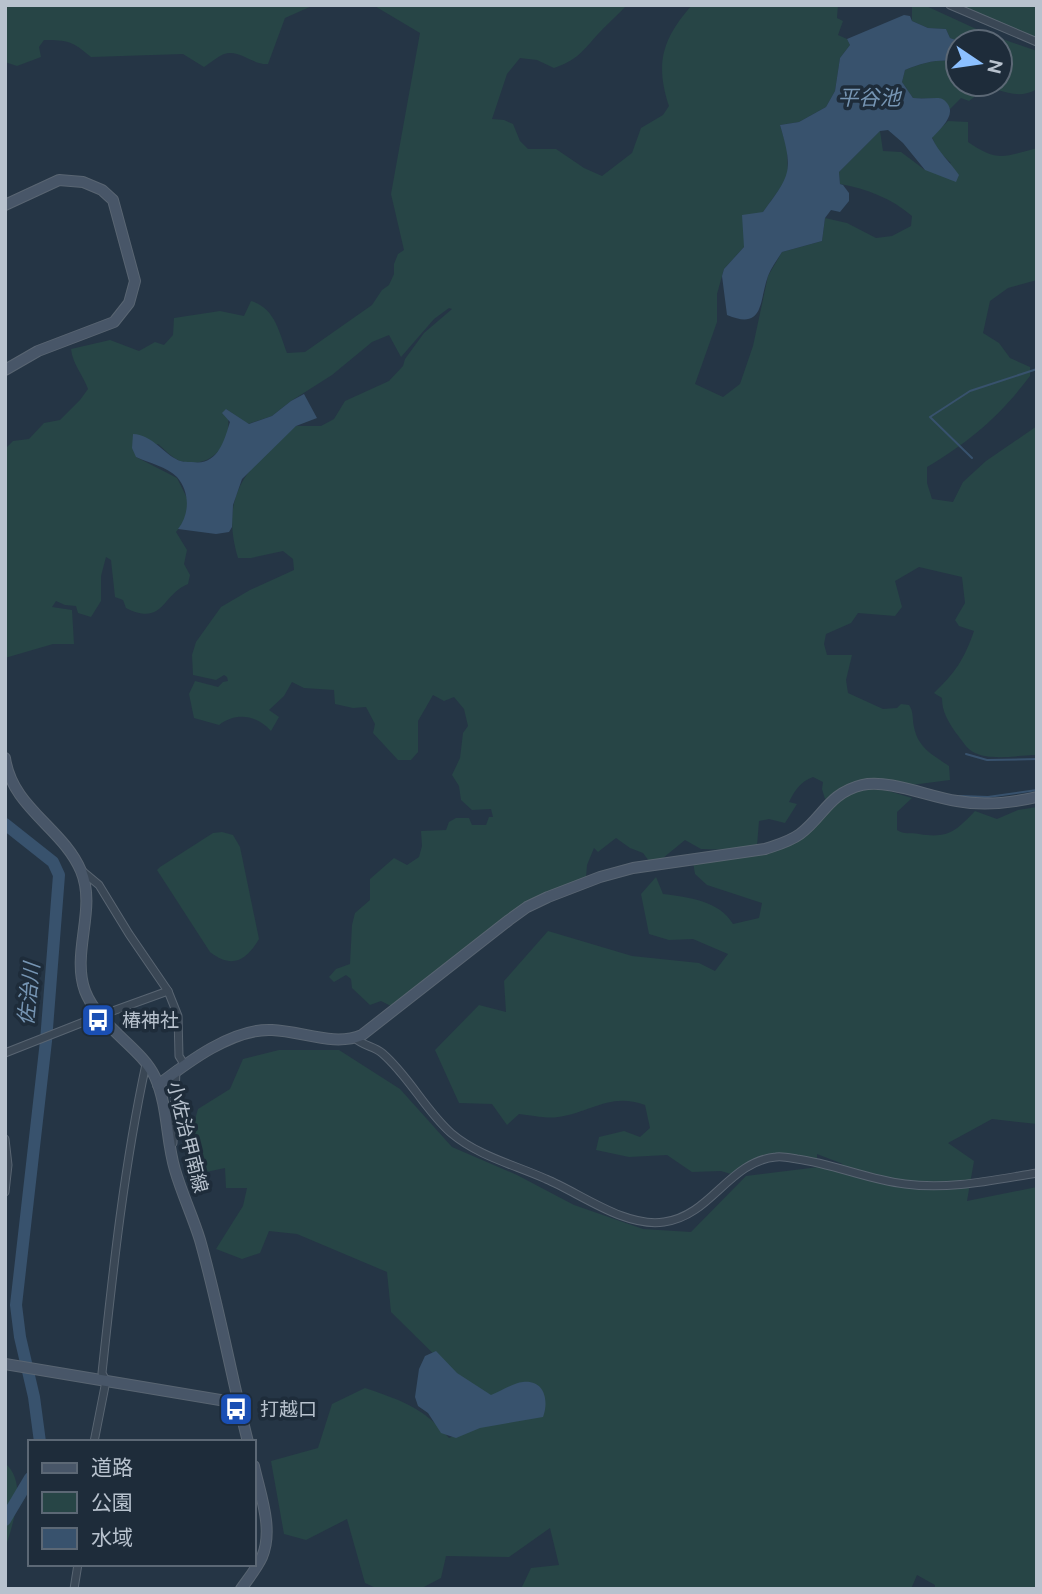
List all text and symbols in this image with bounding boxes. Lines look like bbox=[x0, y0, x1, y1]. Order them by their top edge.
north arrow bbox=[944, 28, 1014, 98]
text: N bbox=[983, 57, 1008, 76]
water label: 平谷池 bbox=[838, 85, 902, 109]
water label: 佐治川 bbox=[13, 959, 43, 1027]
bus stop icon: 椿神社 bbox=[79, 1001, 117, 1039]
place label: 椿神社 bbox=[122, 1009, 179, 1031]
street label: 小佐治甲南線 bbox=[164, 1079, 212, 1195]
bus stop icon: 打越口 bbox=[217, 1390, 255, 1428]
place label: 打越口 bbox=[260, 1398, 317, 1420]
legend bbox=[28, 1440, 256, 1566]
text: 道路 bbox=[91, 1455, 133, 1479]
text: 公園 bbox=[91, 1490, 133, 1514]
text: 水域 bbox=[91, 1525, 133, 1549]

